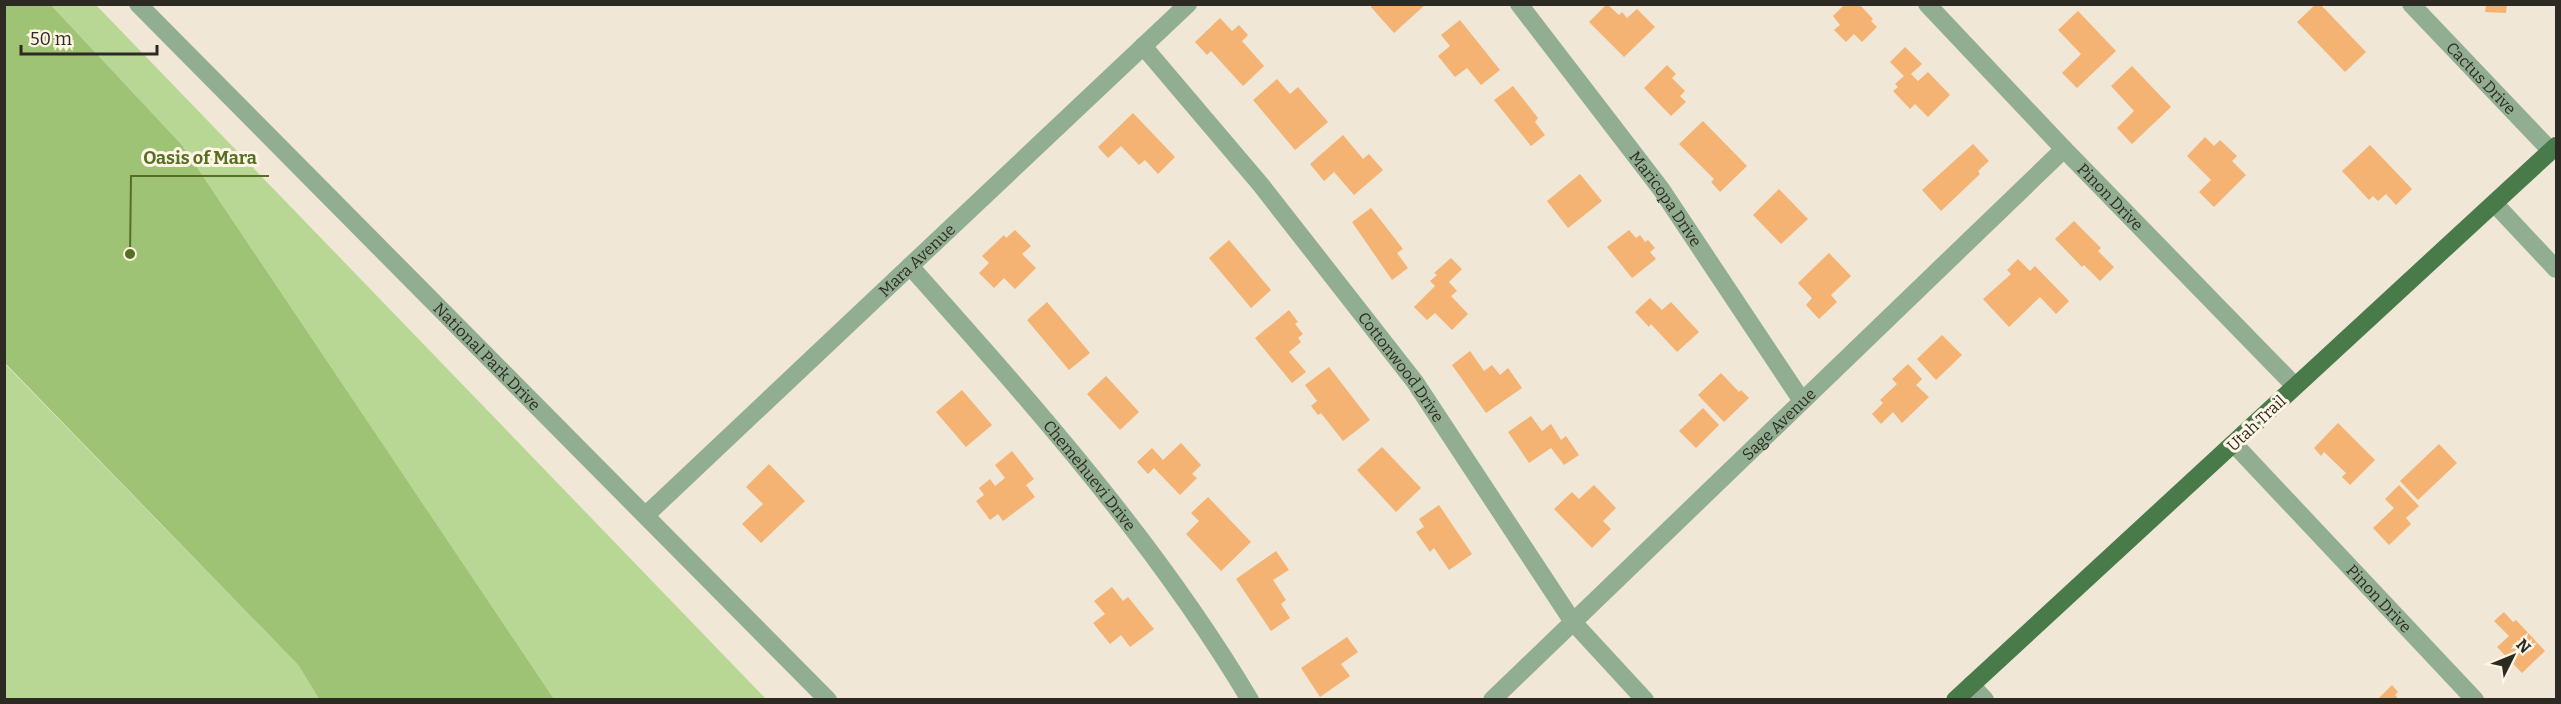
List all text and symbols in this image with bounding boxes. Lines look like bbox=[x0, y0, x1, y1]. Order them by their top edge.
scale bar bbox=[21, 18, 158, 56]
text: 50 m bbox=[30, 28, 72, 50]
street label: Cactus Drive bbox=[2442, 38, 2520, 118]
callout: Oasis of Mara bbox=[131, 140, 269, 176]
text: Oasis of Mara bbox=[143, 147, 257, 169]
street label: Maricopa Drive bbox=[1625, 147, 1706, 250]
street label: Pinon Drive bbox=[2073, 159, 2147, 235]
street label: Mara Avenue bbox=[875, 220, 959, 301]
street label: National Park Drive bbox=[429, 299, 544, 414]
street label: Cottonwood Drive bbox=[1354, 308, 1448, 426]
street label: Sage Avenue bbox=[1738, 384, 1820, 464]
street label: Utah Trail bbox=[2223, 391, 2290, 455]
street label: Chemehuevi Drive bbox=[1039, 416, 1140, 535]
street label: Pinon Drive bbox=[2342, 561, 2415, 637]
north arrow bbox=[2483, 626, 2543, 686]
text: N bbox=[2512, 635, 2535, 657]

